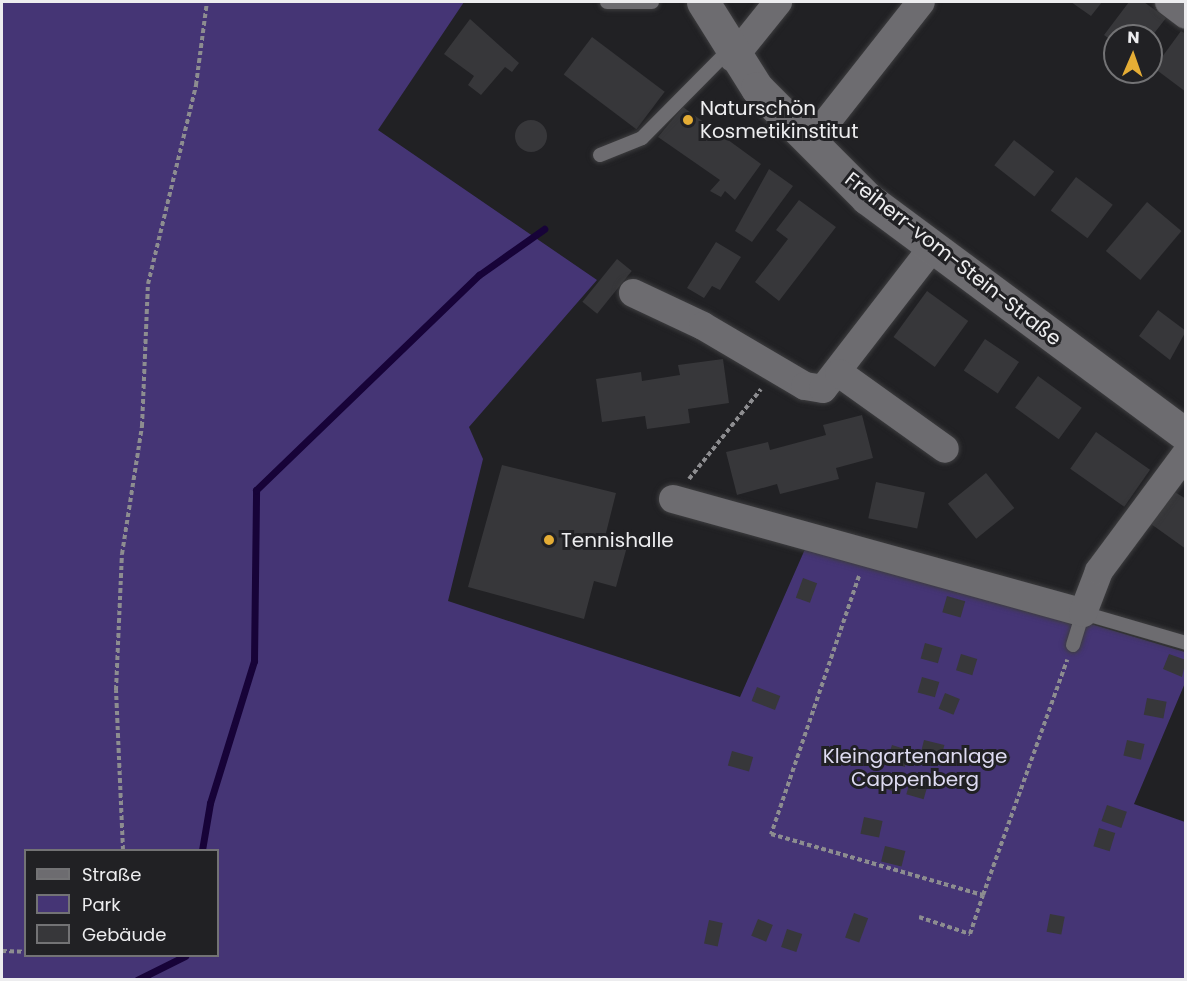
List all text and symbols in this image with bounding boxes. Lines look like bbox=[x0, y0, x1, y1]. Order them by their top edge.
north arrow bbox=[1103, 24, 1163, 84]
text: N bbox=[1127, 26, 1140, 49]
place label: Naturschön Kosmetikinstitut bbox=[700, 96, 858, 143]
marker: Naturschön Kosmetikinstitut bbox=[681, 113, 695, 127]
street label: Freiherr-vom-Stein-Straße bbox=[840, 167, 1066, 351]
place label: Tennishalle bbox=[561, 528, 674, 552]
marker: Tennishalle bbox=[542, 533, 556, 547]
park label: Kleingartenanlage Cappenberg bbox=[823, 745, 1007, 792]
legend bbox=[24, 849, 219, 957]
text: Straße bbox=[82, 862, 141, 887]
text: Park bbox=[82, 892, 121, 917]
text: Gebäude bbox=[82, 922, 166, 947]

